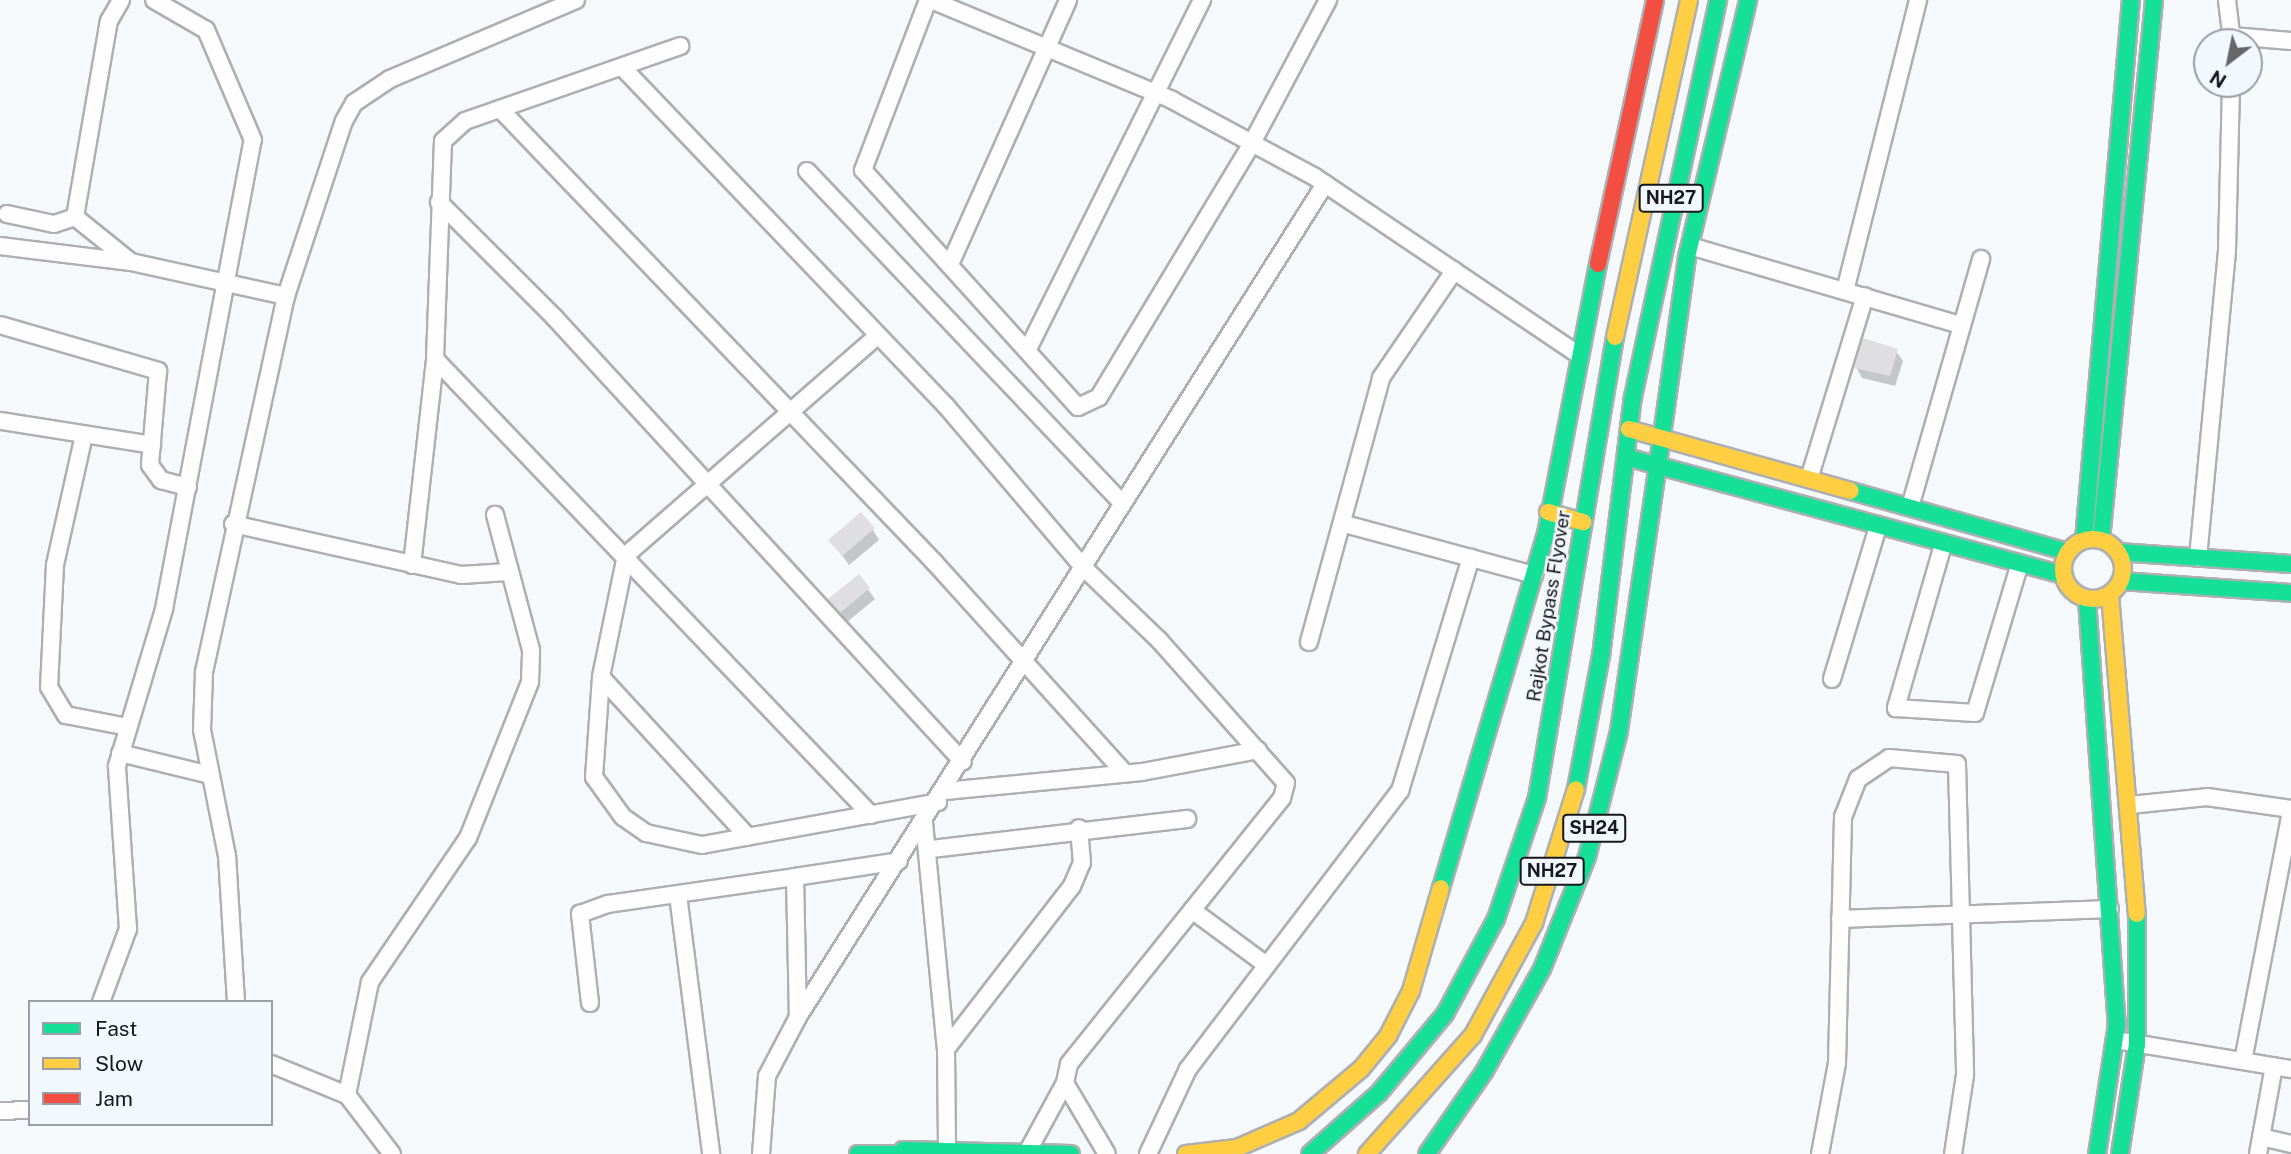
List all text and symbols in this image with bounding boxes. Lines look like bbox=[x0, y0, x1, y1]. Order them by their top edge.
north arrow bbox=[2193, 28, 2263, 98]
text: N bbox=[2206, 66, 2230, 92]
road number: NH27 bbox=[1638, 183, 1704, 212]
street label: Rajkot Bypass Flyover bbox=[1523, 508, 1575, 704]
road number: SH24 bbox=[1561, 814, 1627, 842]
road number: NH27 bbox=[1519, 856, 1585, 886]
legend bbox=[28, 1000, 273, 1126]
text: Fast bbox=[95, 1016, 137, 1041]
text: Slow bbox=[95, 1051, 143, 1076]
text: Jam bbox=[95, 1086, 133, 1111]

